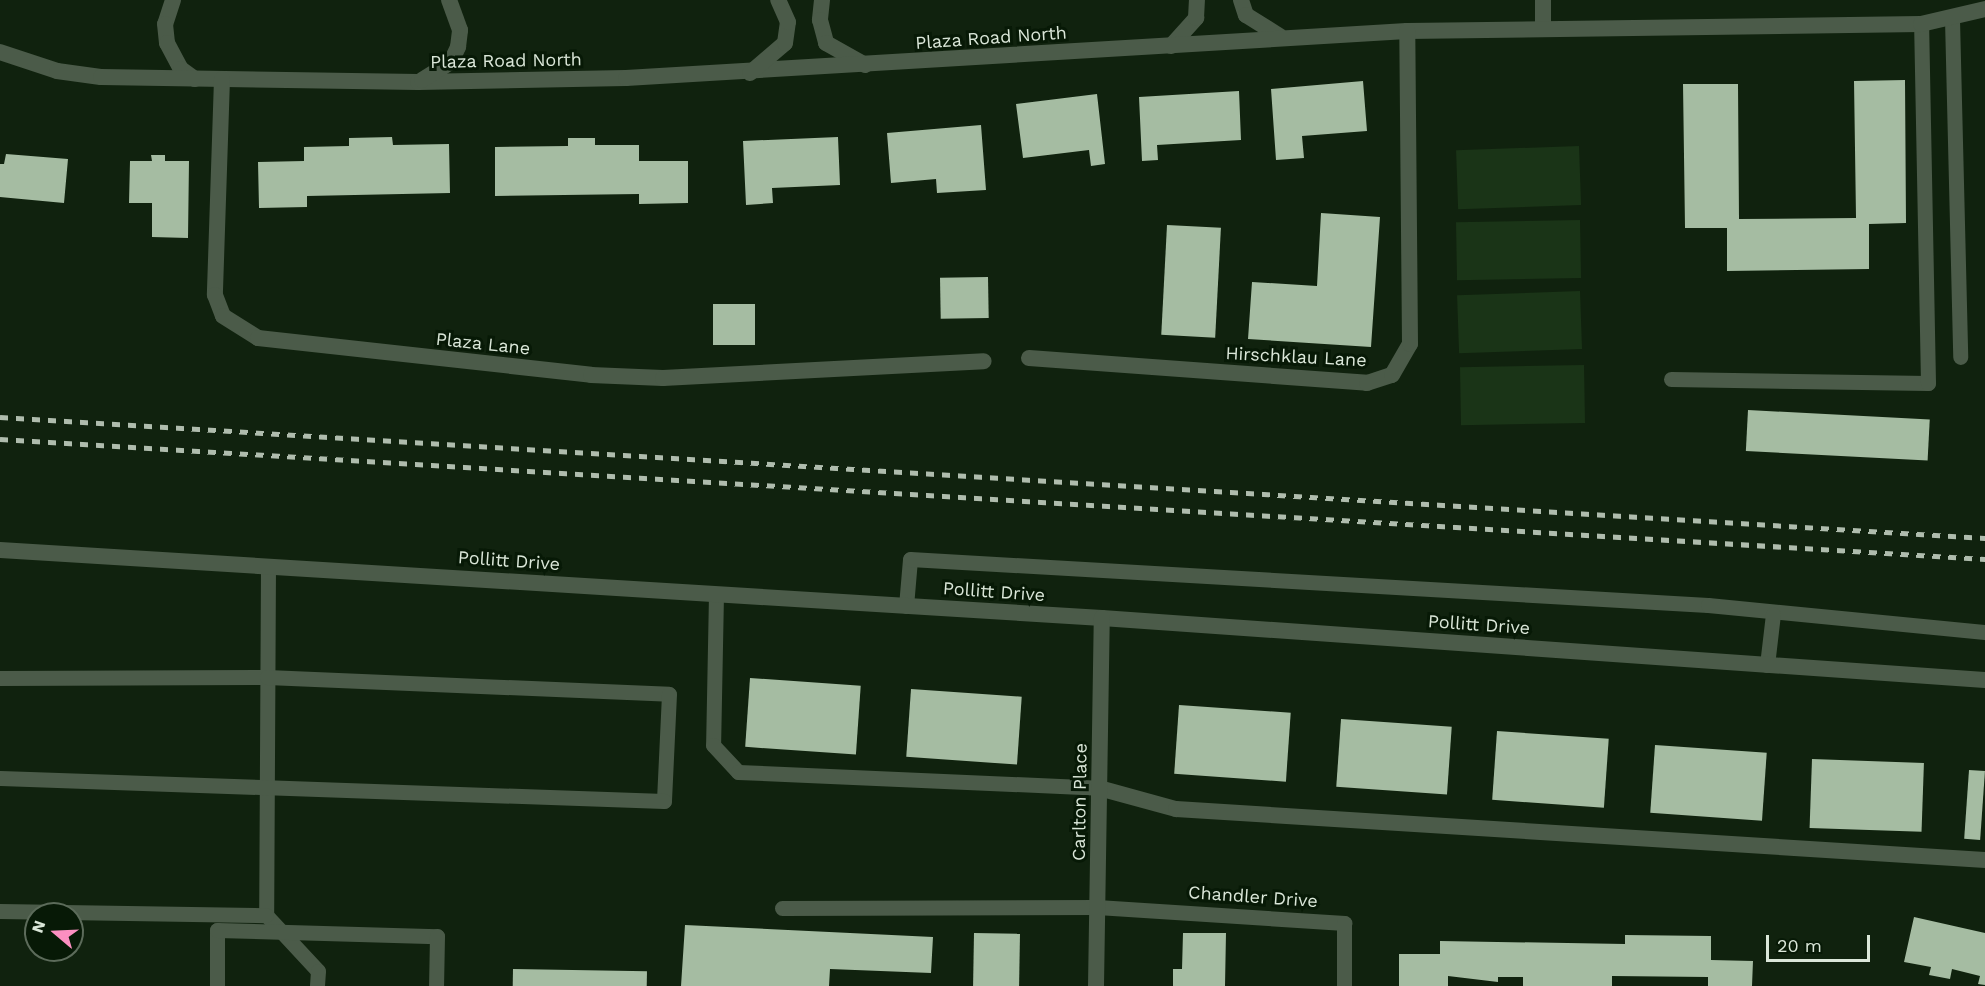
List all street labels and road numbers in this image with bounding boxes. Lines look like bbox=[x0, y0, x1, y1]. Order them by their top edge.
street label: Plaza Road North bbox=[914, 22, 1068, 54]
street label: Plaza Road North bbox=[430, 49, 582, 73]
street label: Plaza Lane bbox=[435, 328, 531, 360]
street label: Hirschklau Lane bbox=[1225, 343, 1367, 371]
street label: Pollitt Drive bbox=[457, 547, 561, 575]
street label: Pollitt Drive bbox=[942, 578, 1046, 606]
street label: Pollitt Drive bbox=[1427, 611, 1531, 639]
street label: Carlton Place bbox=[1068, 743, 1092, 861]
street label: Chandler Drive bbox=[1187, 882, 1319, 912]

